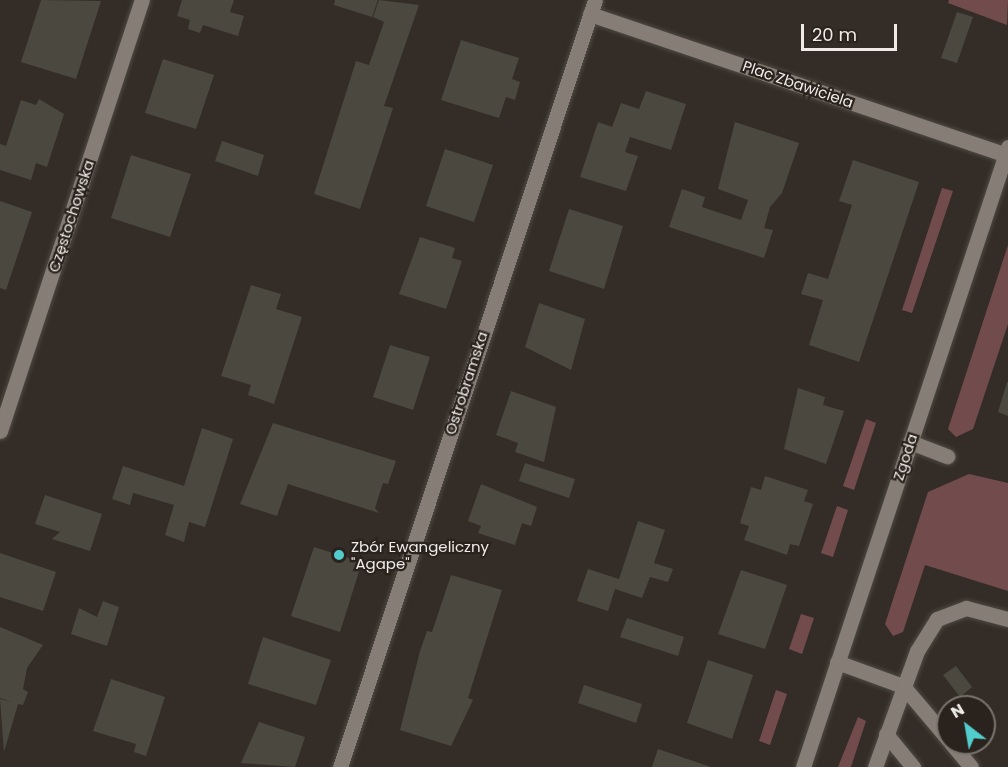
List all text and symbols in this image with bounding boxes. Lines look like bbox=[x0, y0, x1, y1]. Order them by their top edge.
scale bar bbox=[804, 12, 900, 50]
text: 20 m bbox=[812, 22, 857, 47]
street label: Plac Zbawiciela bbox=[740, 57, 856, 111]
street label: Częstochowska bbox=[44, 158, 98, 274]
street label: Ostrobramska bbox=[441, 329, 491, 437]
street label: Zgoda bbox=[889, 431, 921, 483]
place label: Zbór Ewangeliczny "Agape" bbox=[351, 537, 489, 572]
marker: Zbór Ewangeliczny "Agape" bbox=[332, 548, 346, 562]
north arrow bbox=[936, 695, 996, 755]
text: N bbox=[946, 698, 969, 724]

